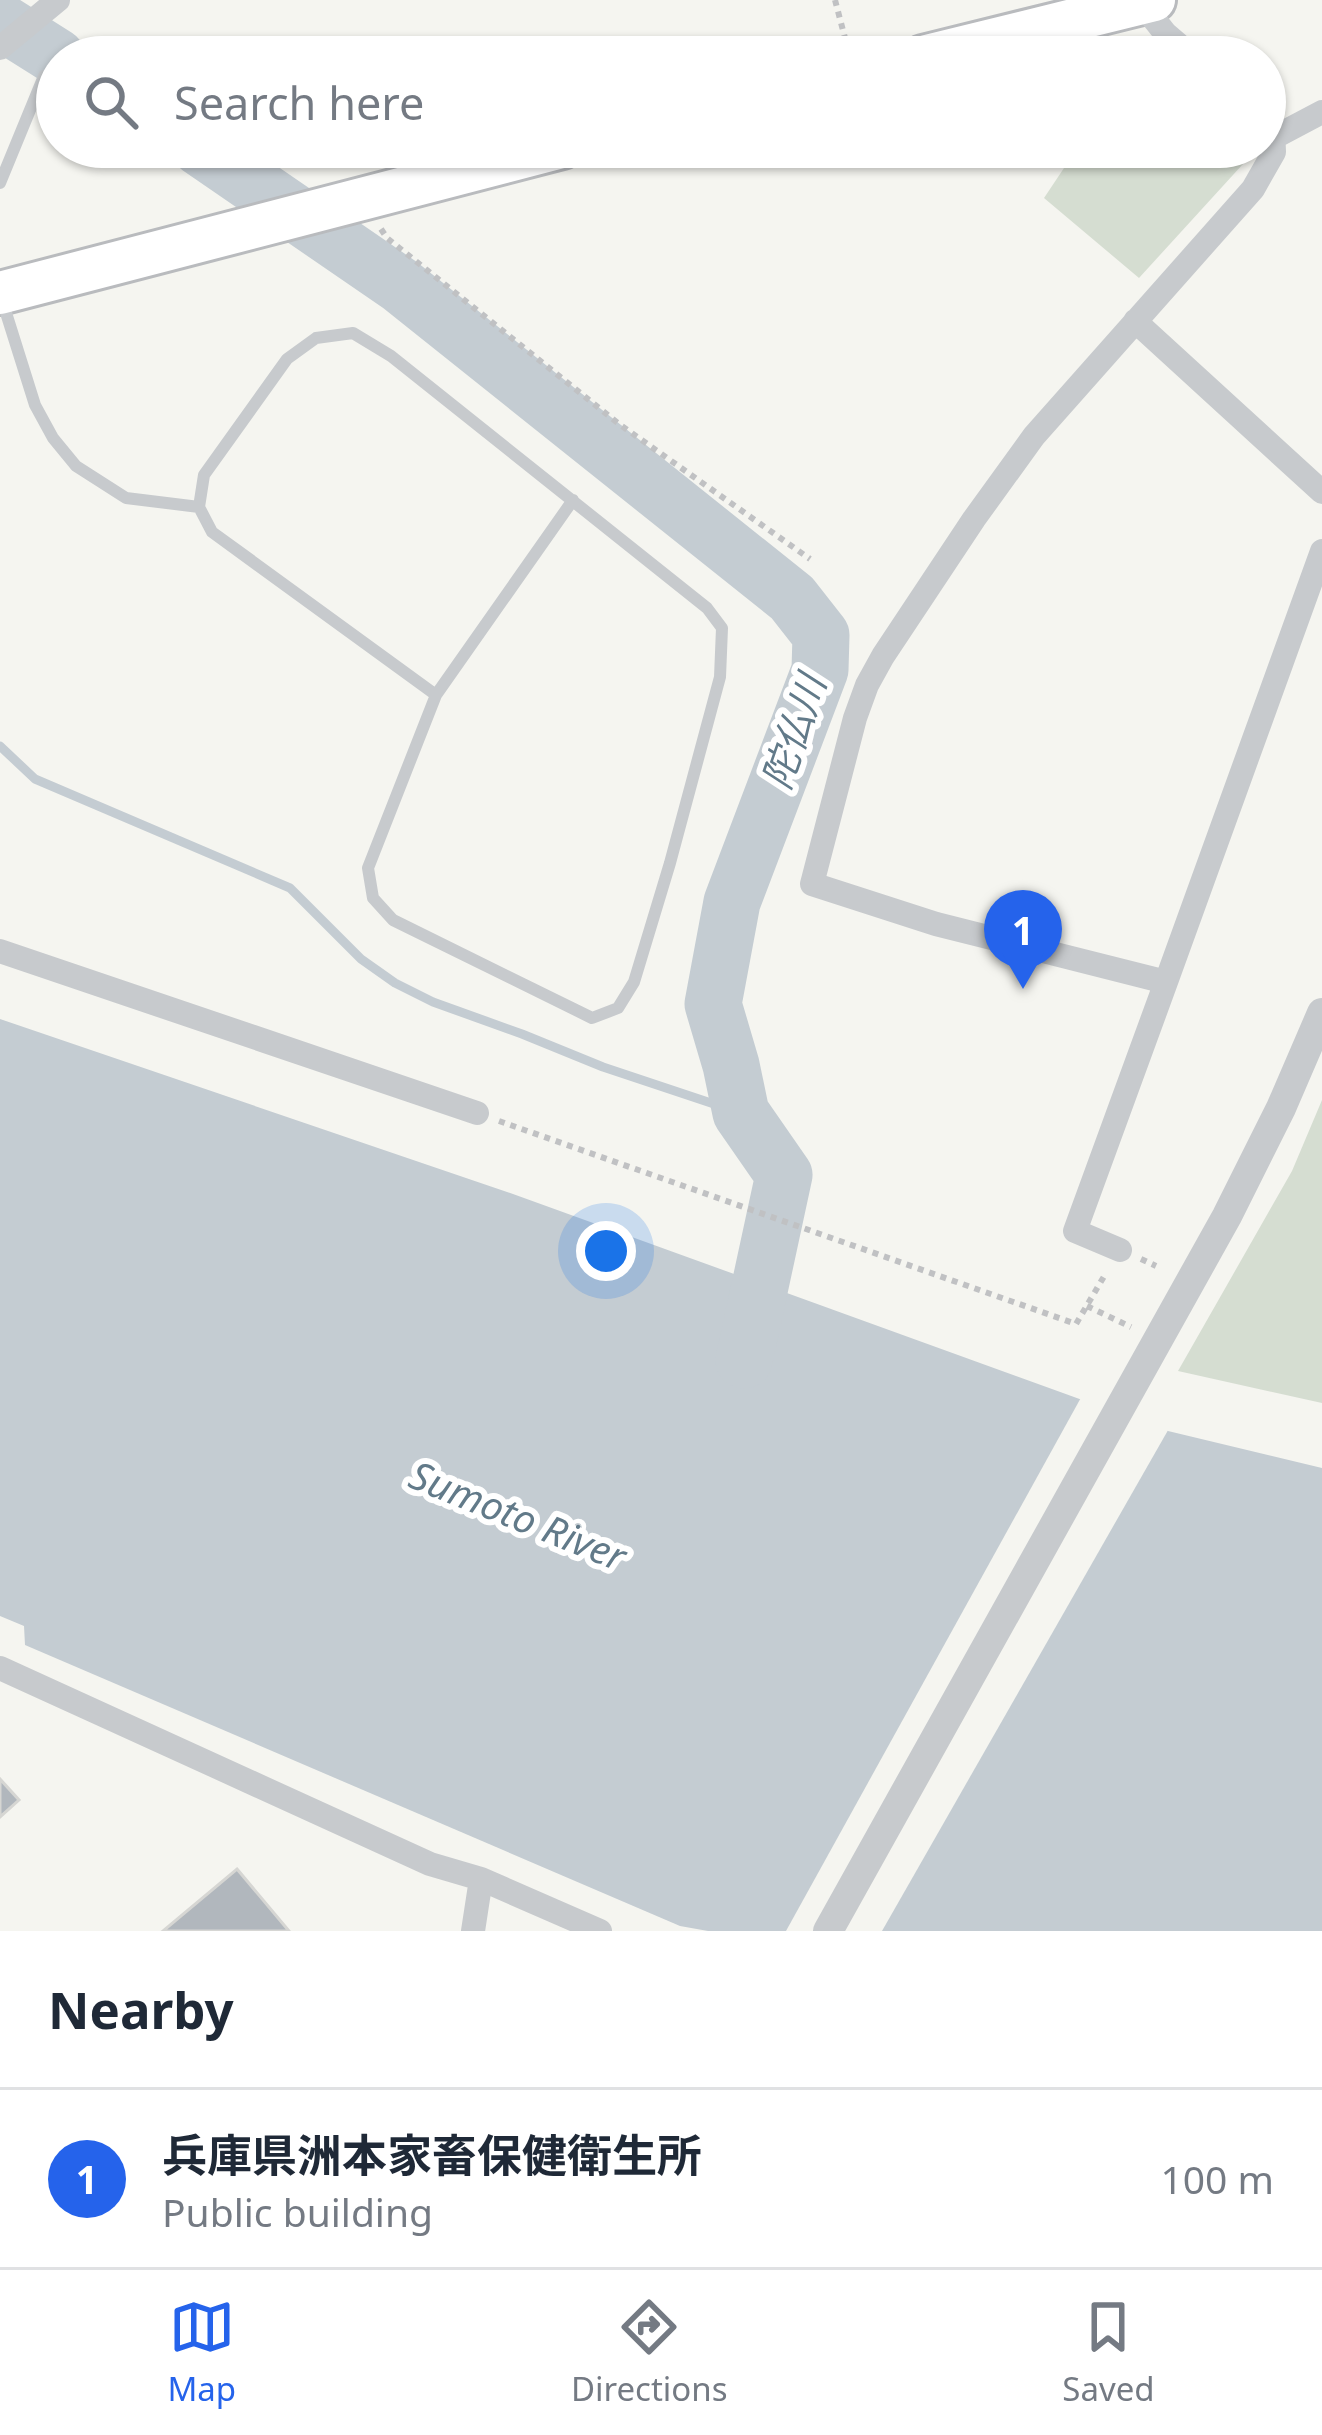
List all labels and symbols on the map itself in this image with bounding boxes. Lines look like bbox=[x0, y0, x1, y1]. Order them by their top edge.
water label: 陀仏川 bbox=[748, 664, 838, 795]
pin: 1 bbox=[984, 890, 1062, 989]
your location bbox=[576, 1221, 636, 1281]
water label: Sumoto River bbox=[402, 1447, 636, 1583]

